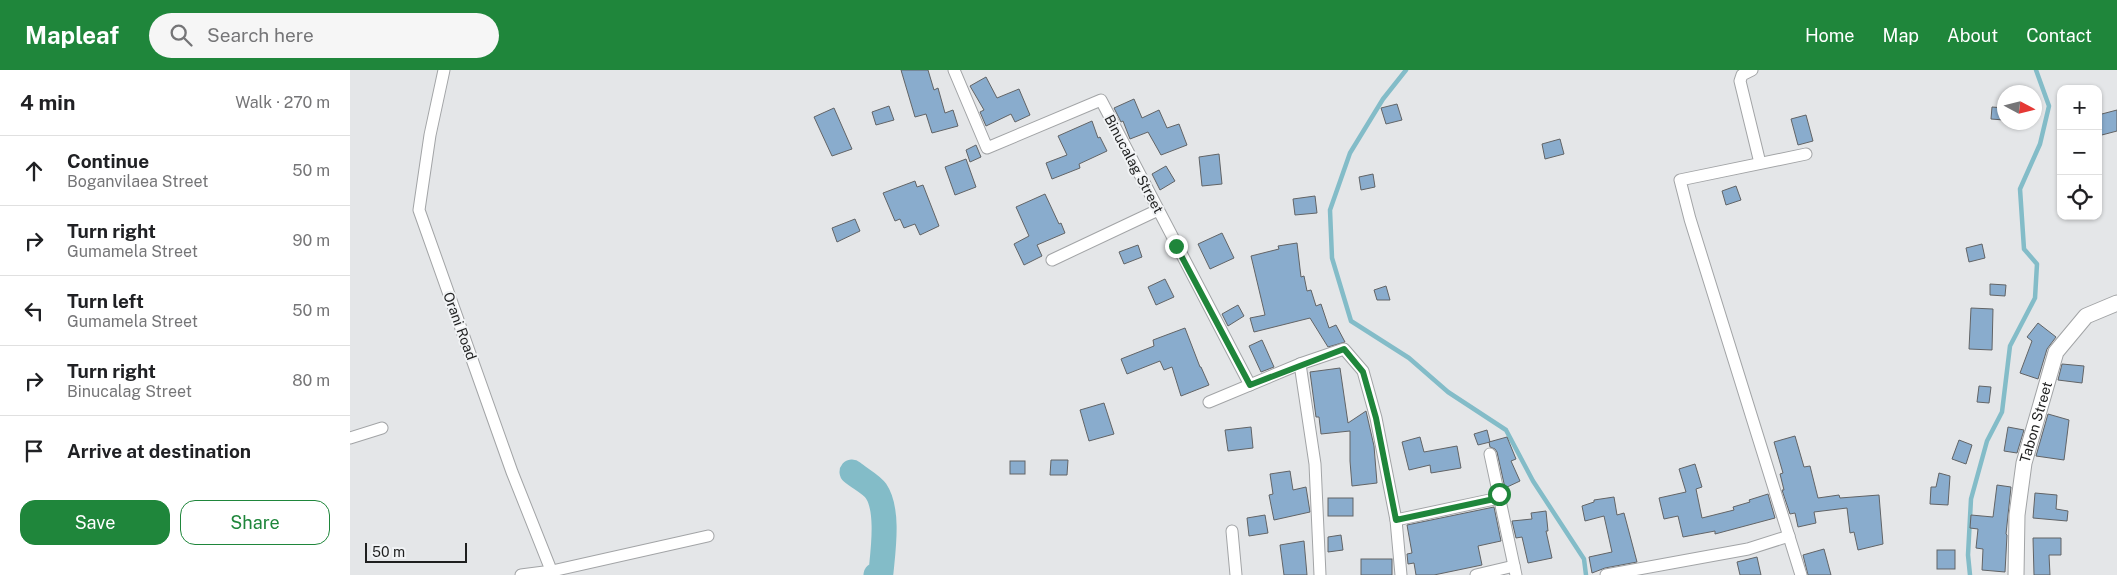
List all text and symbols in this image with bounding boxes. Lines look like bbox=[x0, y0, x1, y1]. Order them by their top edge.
search box bbox=[149, 13, 499, 58]
text: Mapleaf bbox=[25, 21, 119, 49]
icon: search bbox=[167, 21, 195, 49]
text: Search here bbox=[207, 24, 314, 46]
text: Home bbox=[1805, 25, 1855, 46]
text: Map bbox=[1883, 25, 1919, 46]
text: About bbox=[1947, 25, 1998, 46]
text: Contact bbox=[2026, 25, 2092, 46]
north arrow bbox=[1997, 85, 2042, 130]
map controls bbox=[2057, 85, 2102, 220]
button: + bbox=[2057, 85, 2102, 130]
text: 4 min bbox=[20, 90, 75, 115]
text: Walk · 270 m bbox=[235, 93, 330, 112]
street label: Binucalag Street bbox=[1101, 112, 1167, 216]
button: − bbox=[2057, 130, 2102, 175]
text: Continue bbox=[67, 150, 149, 172]
icon: ahead bbox=[20, 157, 48, 185]
text: 50 m bbox=[292, 161, 330, 180]
text: Boganvilaea Street bbox=[67, 172, 209, 191]
button: locate bbox=[2057, 175, 2102, 220]
text: Turn right bbox=[67, 220, 156, 242]
icon: right bbox=[20, 227, 48, 255]
text: 90 m bbox=[293, 231, 330, 250]
route end bbox=[1165, 235, 1188, 258]
text: Gumamela Street bbox=[67, 242, 198, 261]
text: Turn left bbox=[67, 290, 144, 312]
street label: Orani Road bbox=[440, 290, 480, 362]
icon: left bbox=[20, 297, 48, 325]
text: 50 m bbox=[292, 301, 330, 320]
text: Gumamela Street bbox=[67, 312, 198, 331]
text: Turn right bbox=[67, 360, 156, 382]
icon: right bbox=[20, 367, 48, 395]
text: 80 m bbox=[292, 371, 330, 390]
street label: Tabon Street bbox=[2016, 380, 2055, 465]
text: Binucalag Street bbox=[67, 382, 192, 401]
icon: arrive bbox=[20, 437, 48, 465]
text: Arrive at destination bbox=[67, 440, 251, 462]
route start bbox=[1488, 483, 1511, 506]
button: Save bbox=[20, 500, 170, 545]
button: Share bbox=[180, 500, 330, 545]
scale bar bbox=[365, 540, 468, 563]
text: 50 m bbox=[372, 544, 405, 560]

